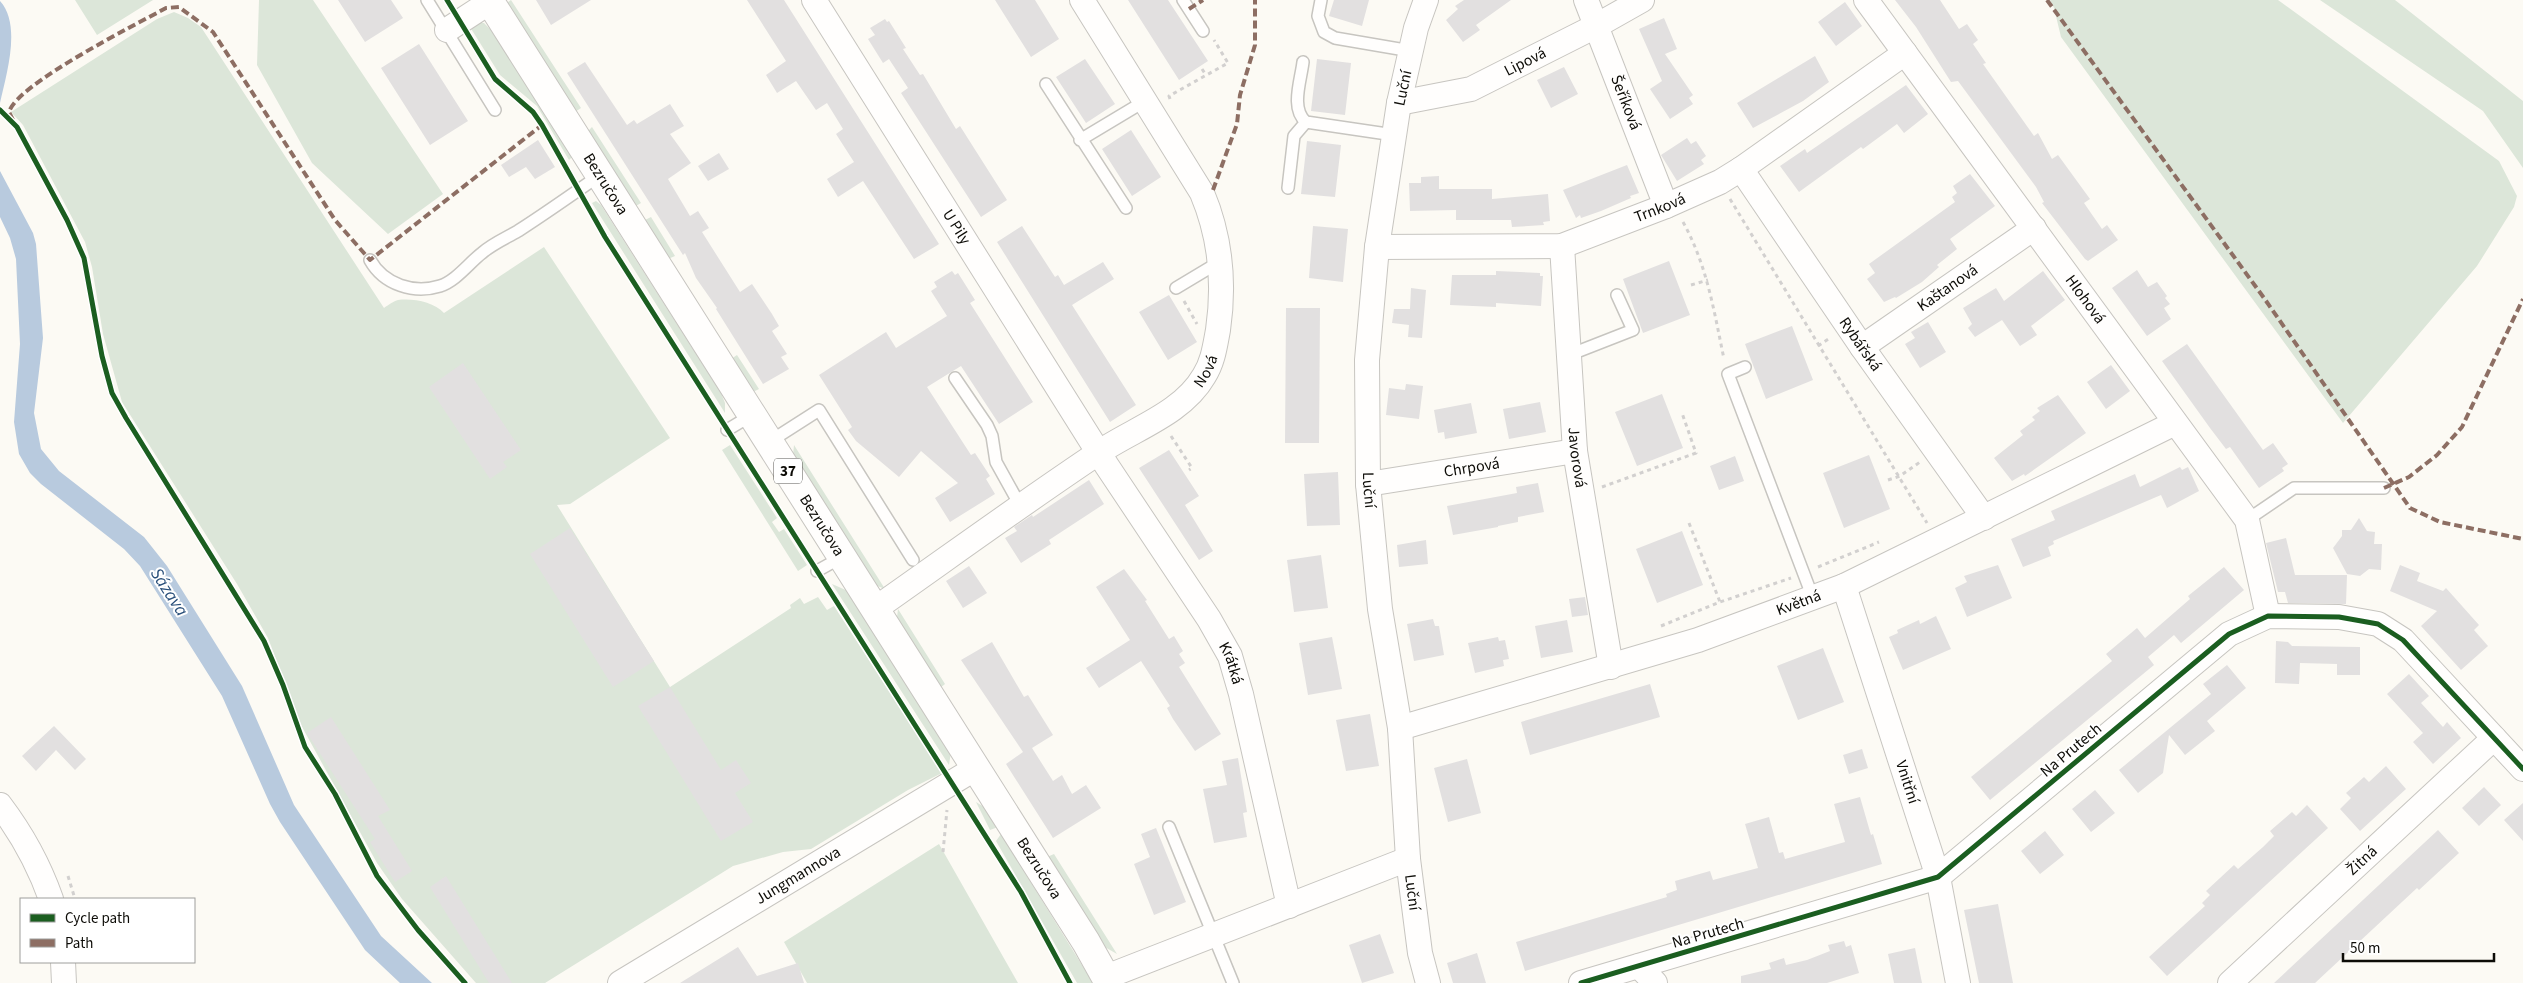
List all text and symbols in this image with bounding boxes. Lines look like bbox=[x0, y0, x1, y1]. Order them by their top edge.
street label: Lipová bbox=[1500, 42, 1550, 82]
street label: Luční bbox=[1388, 67, 1418, 108]
street label: Šeříková bbox=[1605, 72, 1646, 133]
street label: Bezručova bbox=[578, 149, 634, 219]
street label: Trnková bbox=[1631, 188, 1689, 228]
street label: U Pily bbox=[937, 205, 976, 249]
street label: Kaštanová bbox=[1913, 259, 1982, 317]
street label: Hlohová bbox=[2060, 270, 2111, 328]
street label: Rybářská bbox=[1834, 313, 1887, 376]
street label: Nová bbox=[1188, 352, 1223, 392]
street label: Javorová bbox=[1563, 426, 1592, 489]
street label: Chrpová bbox=[1442, 452, 1501, 483]
road number: 37 bbox=[774, 458, 802, 484]
street label: Luční bbox=[1357, 472, 1381, 510]
street label: Bezručova bbox=[794, 490, 850, 561]
water label: Sázava bbox=[144, 563, 194, 621]
street label: Květná bbox=[1773, 584, 1824, 621]
street label: Krátká bbox=[1213, 638, 1249, 687]
street label: Na Prutech bbox=[2036, 718, 2106, 782]
street label: Vnitřní bbox=[1890, 758, 1925, 808]
street label: Bezručova bbox=[1011, 833, 1067, 903]
street label: Jungmannova bbox=[751, 841, 845, 910]
street label: Žitná bbox=[2342, 841, 2382, 880]
street label: Luční bbox=[1399, 873, 1426, 913]
legend bbox=[20, 898, 195, 963]
text: Cycle path bbox=[65, 908, 130, 929]
street label: Na Prutech bbox=[1669, 912, 1747, 954]
scale bar bbox=[2343, 930, 2494, 962]
text: Path bbox=[65, 933, 93, 954]
text: 50 m bbox=[2350, 938, 2380, 959]

